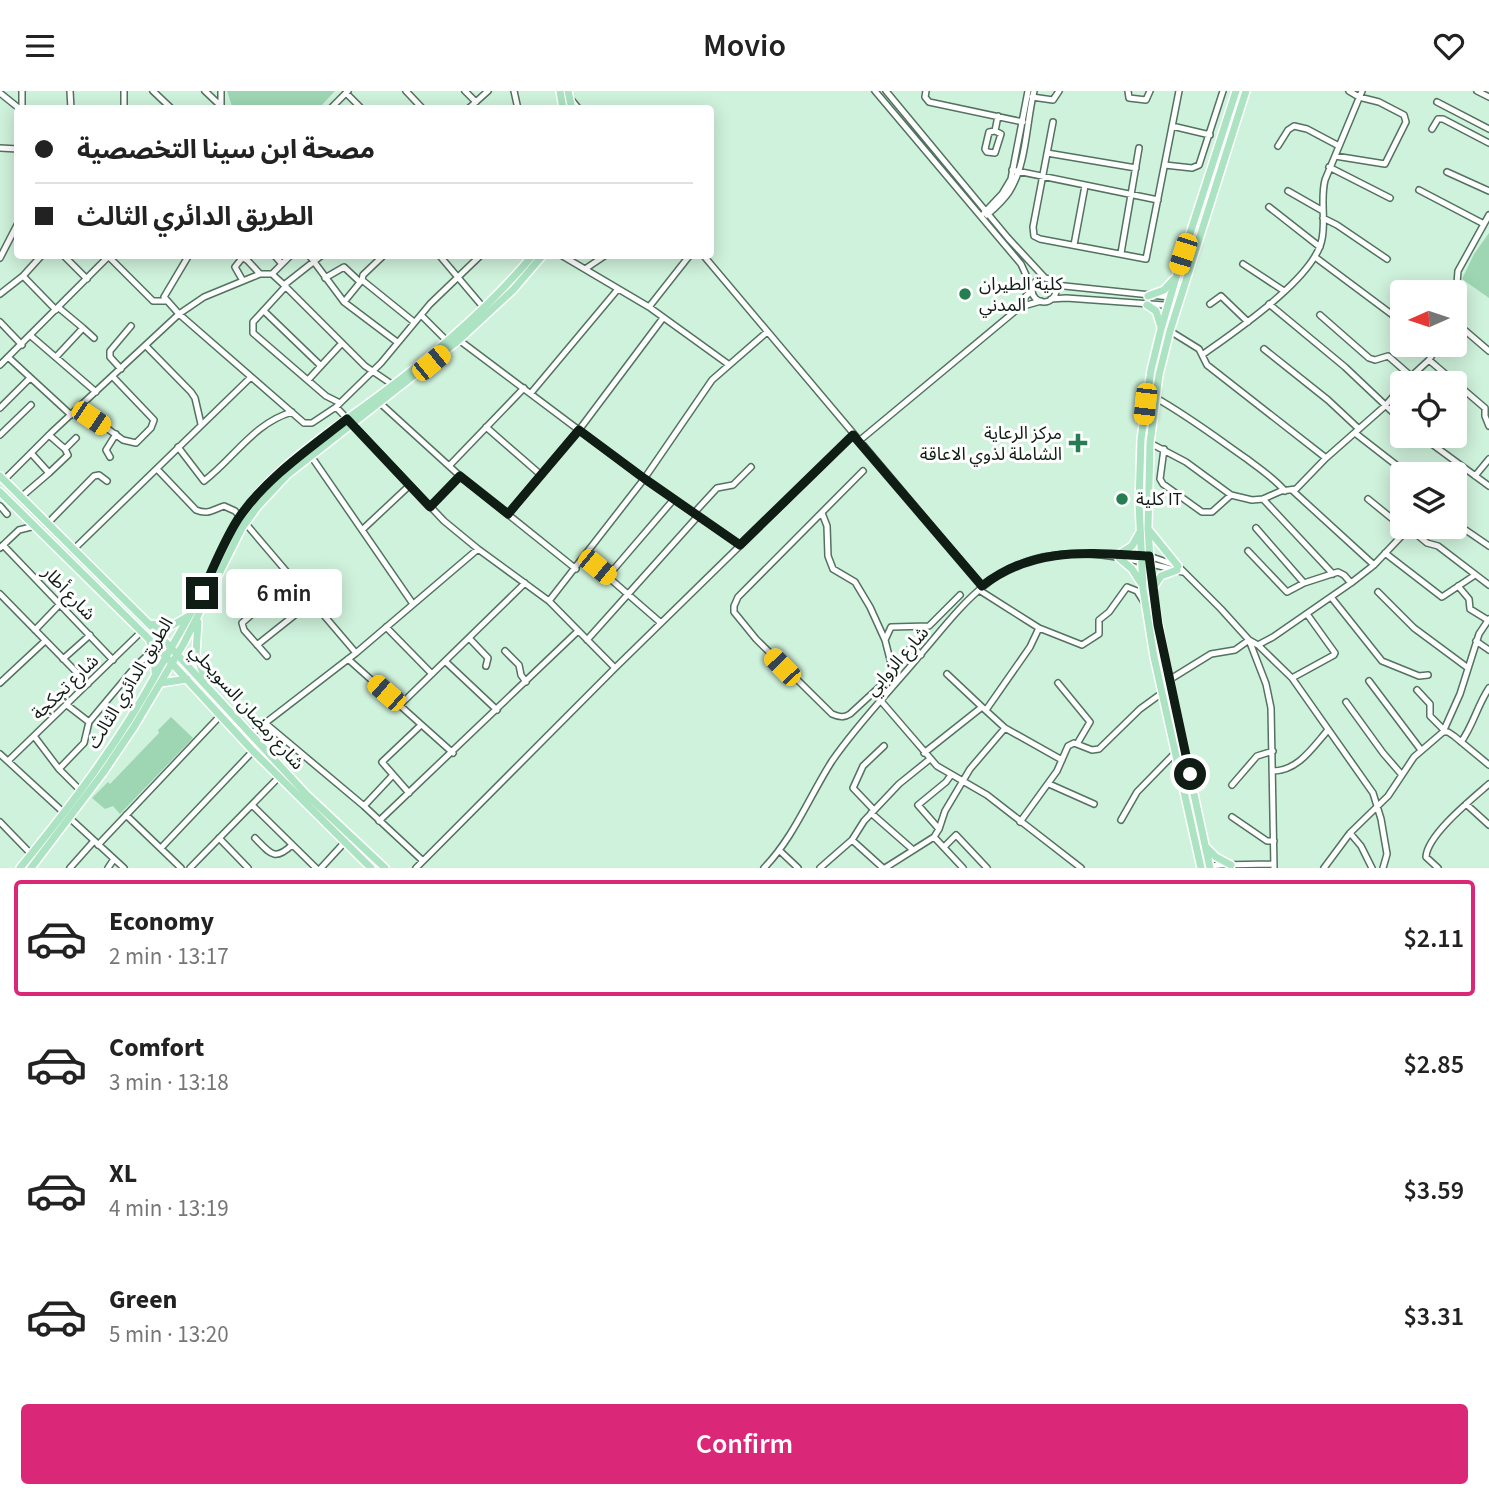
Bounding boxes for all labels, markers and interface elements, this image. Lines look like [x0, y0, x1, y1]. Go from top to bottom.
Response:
text: Movio [703, 23, 786, 69]
icon: menu [21, 27, 59, 65]
icon: heart [1430, 27, 1468, 65]
text: مصحة ابن سينا التخصصية [77, 131, 375, 168]
text: الطريق الدائري الثالث [77, 198, 314, 235]
car [1167, 231, 1200, 277]
place label: كلية الطيران المدني [979, 272, 1063, 318]
north arrow [1390, 280, 1466, 357]
map controls [1390, 280, 1467, 539]
marker: كلية الطيران المدني [957, 286, 973, 302]
car [409, 342, 454, 384]
button: locate [1390, 371, 1467, 448]
car [1133, 382, 1158, 426]
car [68, 398, 115, 438]
place label: مركز الرعاية الشاملة لذوي الاعاقة [920, 421, 1062, 467]
marker: مركز الرعاية الشاملة لذوي الاعاقة [1068, 433, 1088, 453]
button: layers [1390, 462, 1467, 539]
place label: كلية IT [1136, 487, 1183, 512]
marker: كلية IT [1114, 491, 1130, 507]
car [575, 546, 620, 588]
street label: شارع أطار [35, 560, 101, 627]
callout: 6 min [227, 568, 342, 617]
route end [186, 577, 218, 609]
text: 6 min [257, 577, 311, 610]
street label: الطريق الدائري الثالث [81, 613, 180, 754]
street label: شارع الزوابي [860, 621, 936, 702]
street label: شارع رمضان السويحلي [183, 639, 310, 776]
car [760, 645, 805, 689]
street label: شارع تجكجة [26, 649, 105, 727]
car [364, 671, 409, 715]
route start [1174, 758, 1206, 790]
text: Economy [109, 903, 214, 940]
icon: car [25, 907, 88, 970]
text: $2.11 [1403, 920, 1464, 957]
text: 2 min · 13:17 [109, 940, 229, 973]
text: Comfort [109, 1029, 204, 1066]
icon: car [25, 1033, 88, 1096]
text: $2.85 [1403, 1046, 1464, 1083]
text: 3 min · 13:18 [109, 1066, 229, 1099]
text: XL [109, 1155, 137, 1192]
icon: car [25, 1159, 88, 1222]
text: $3.59 [1403, 1172, 1464, 1209]
text: 4 min · 13:19 [109, 1192, 229, 1225]
text: Green [109, 1281, 177, 1318]
icon: car [25, 1285, 88, 1348]
text: $3.31 [1403, 1298, 1464, 1335]
text: 5 min · 13:20 [109, 1318, 229, 1351]
button: Confirm [21, 1404, 1468, 1484]

